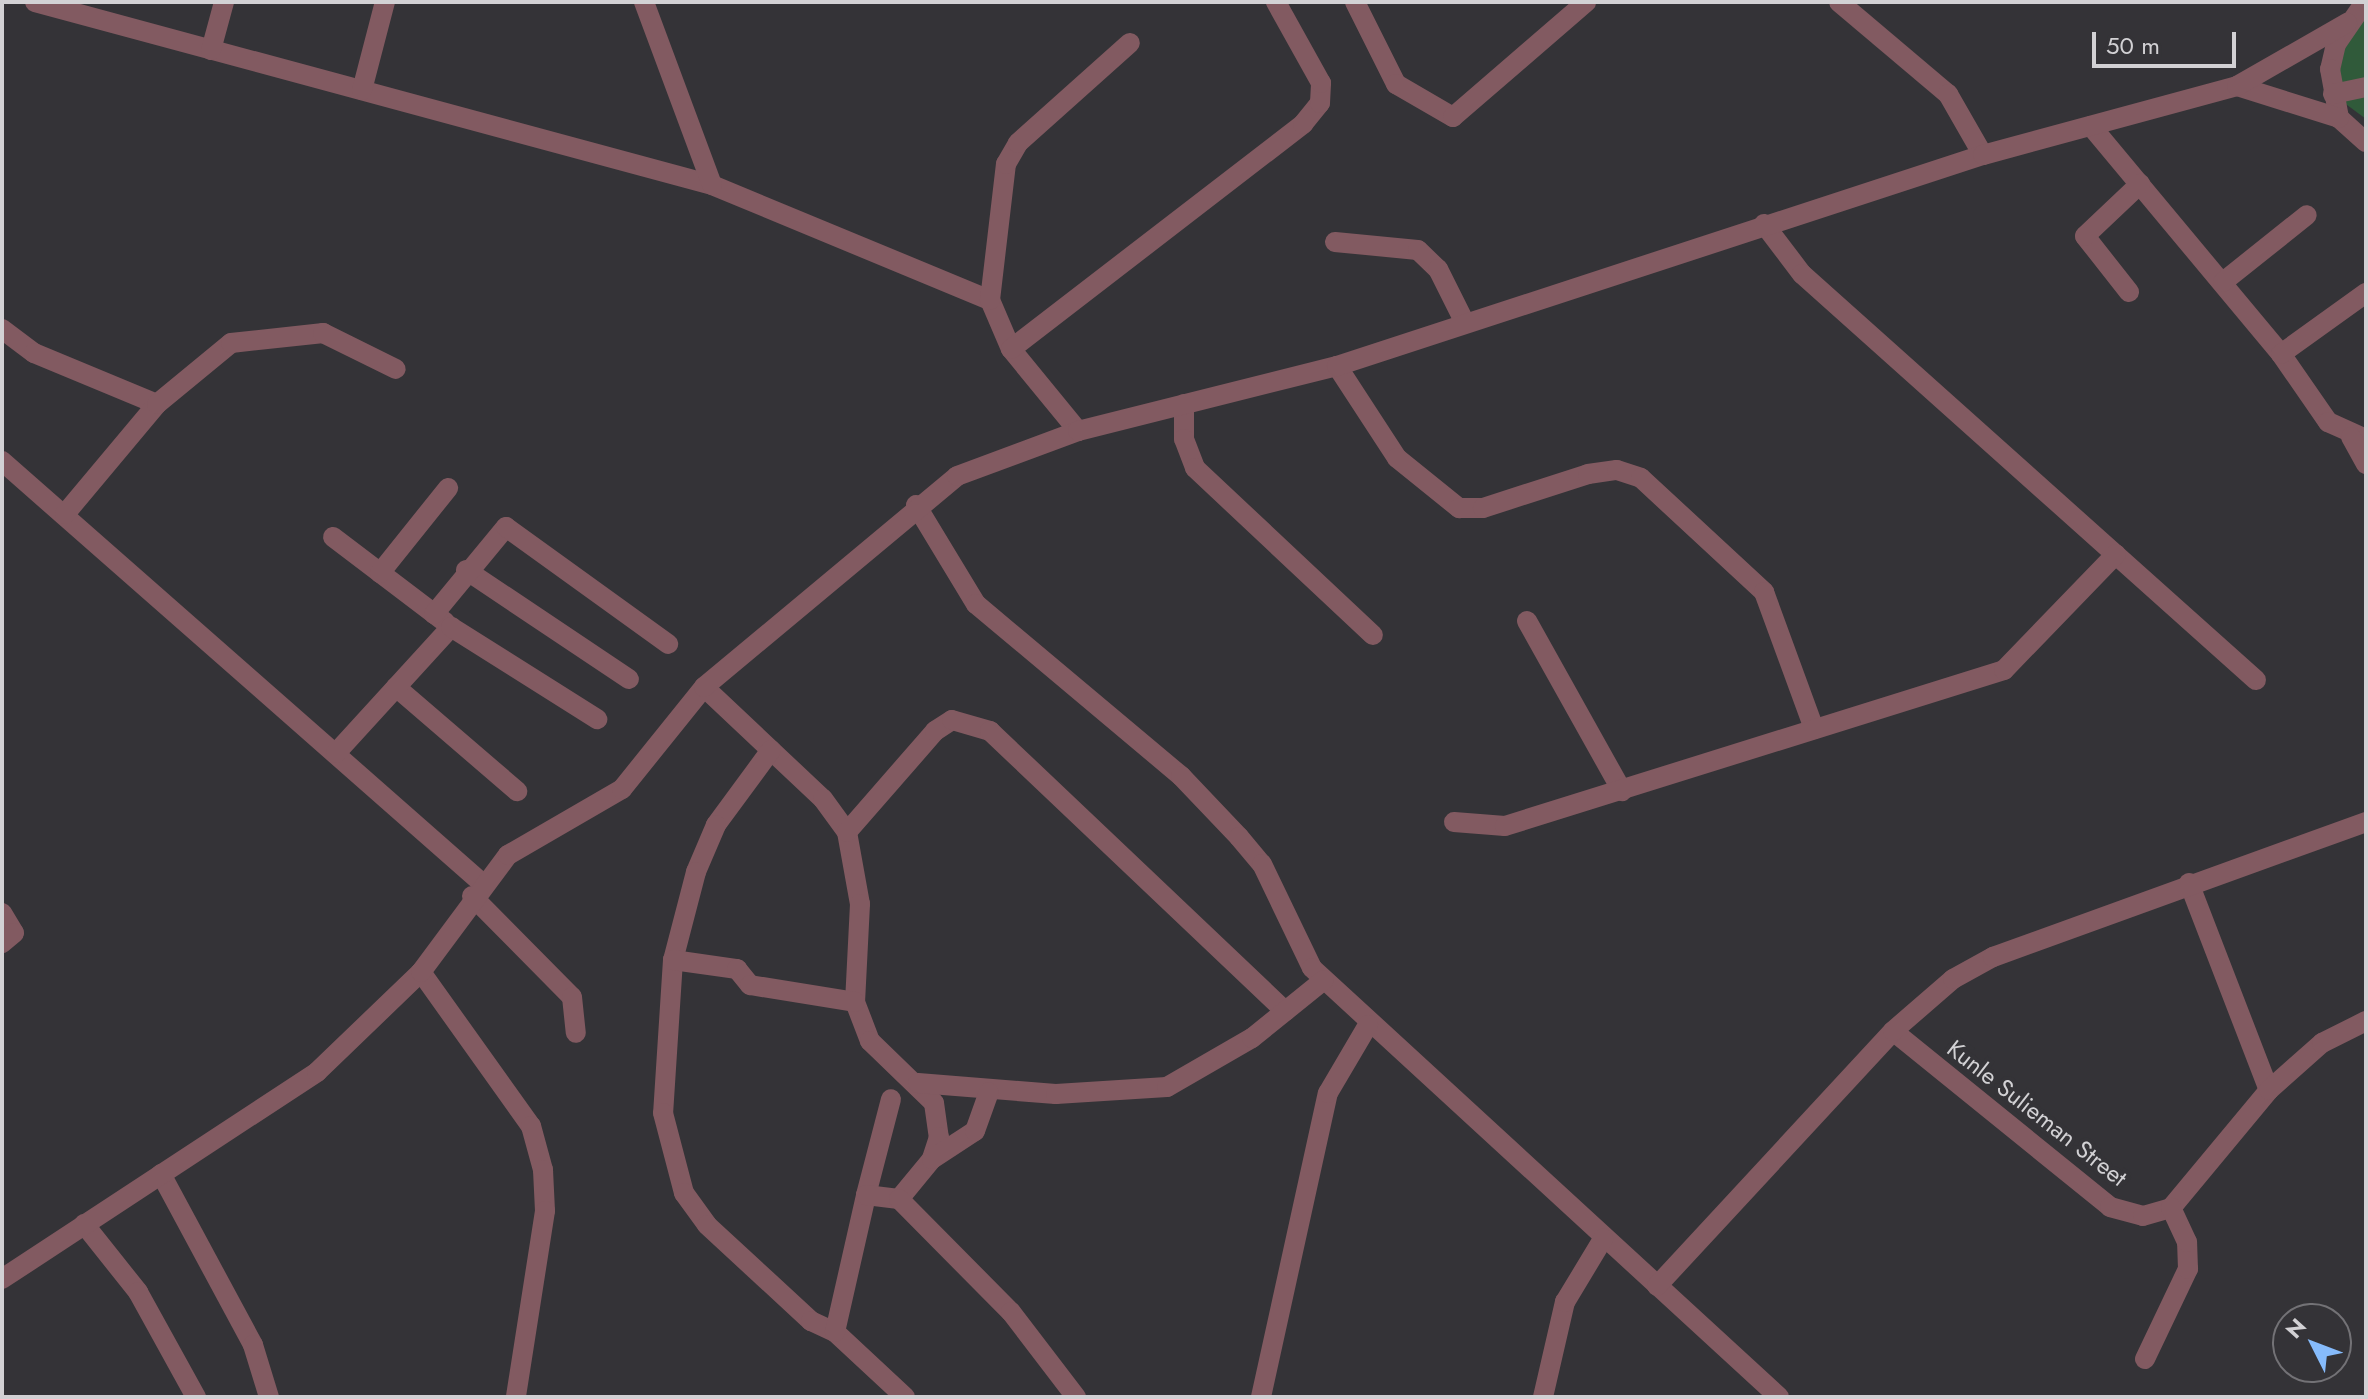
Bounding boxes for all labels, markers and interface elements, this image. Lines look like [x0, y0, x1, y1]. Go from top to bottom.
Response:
scale bar [2096, 16, 2240, 66]
text: 50 m [2106, 28, 2160, 63]
street label: Kunle Sulieman Street [1941, 1034, 2133, 1192]
north arrow [2272, 1303, 2352, 1383]
text: N [2278, 1311, 2313, 1345]

